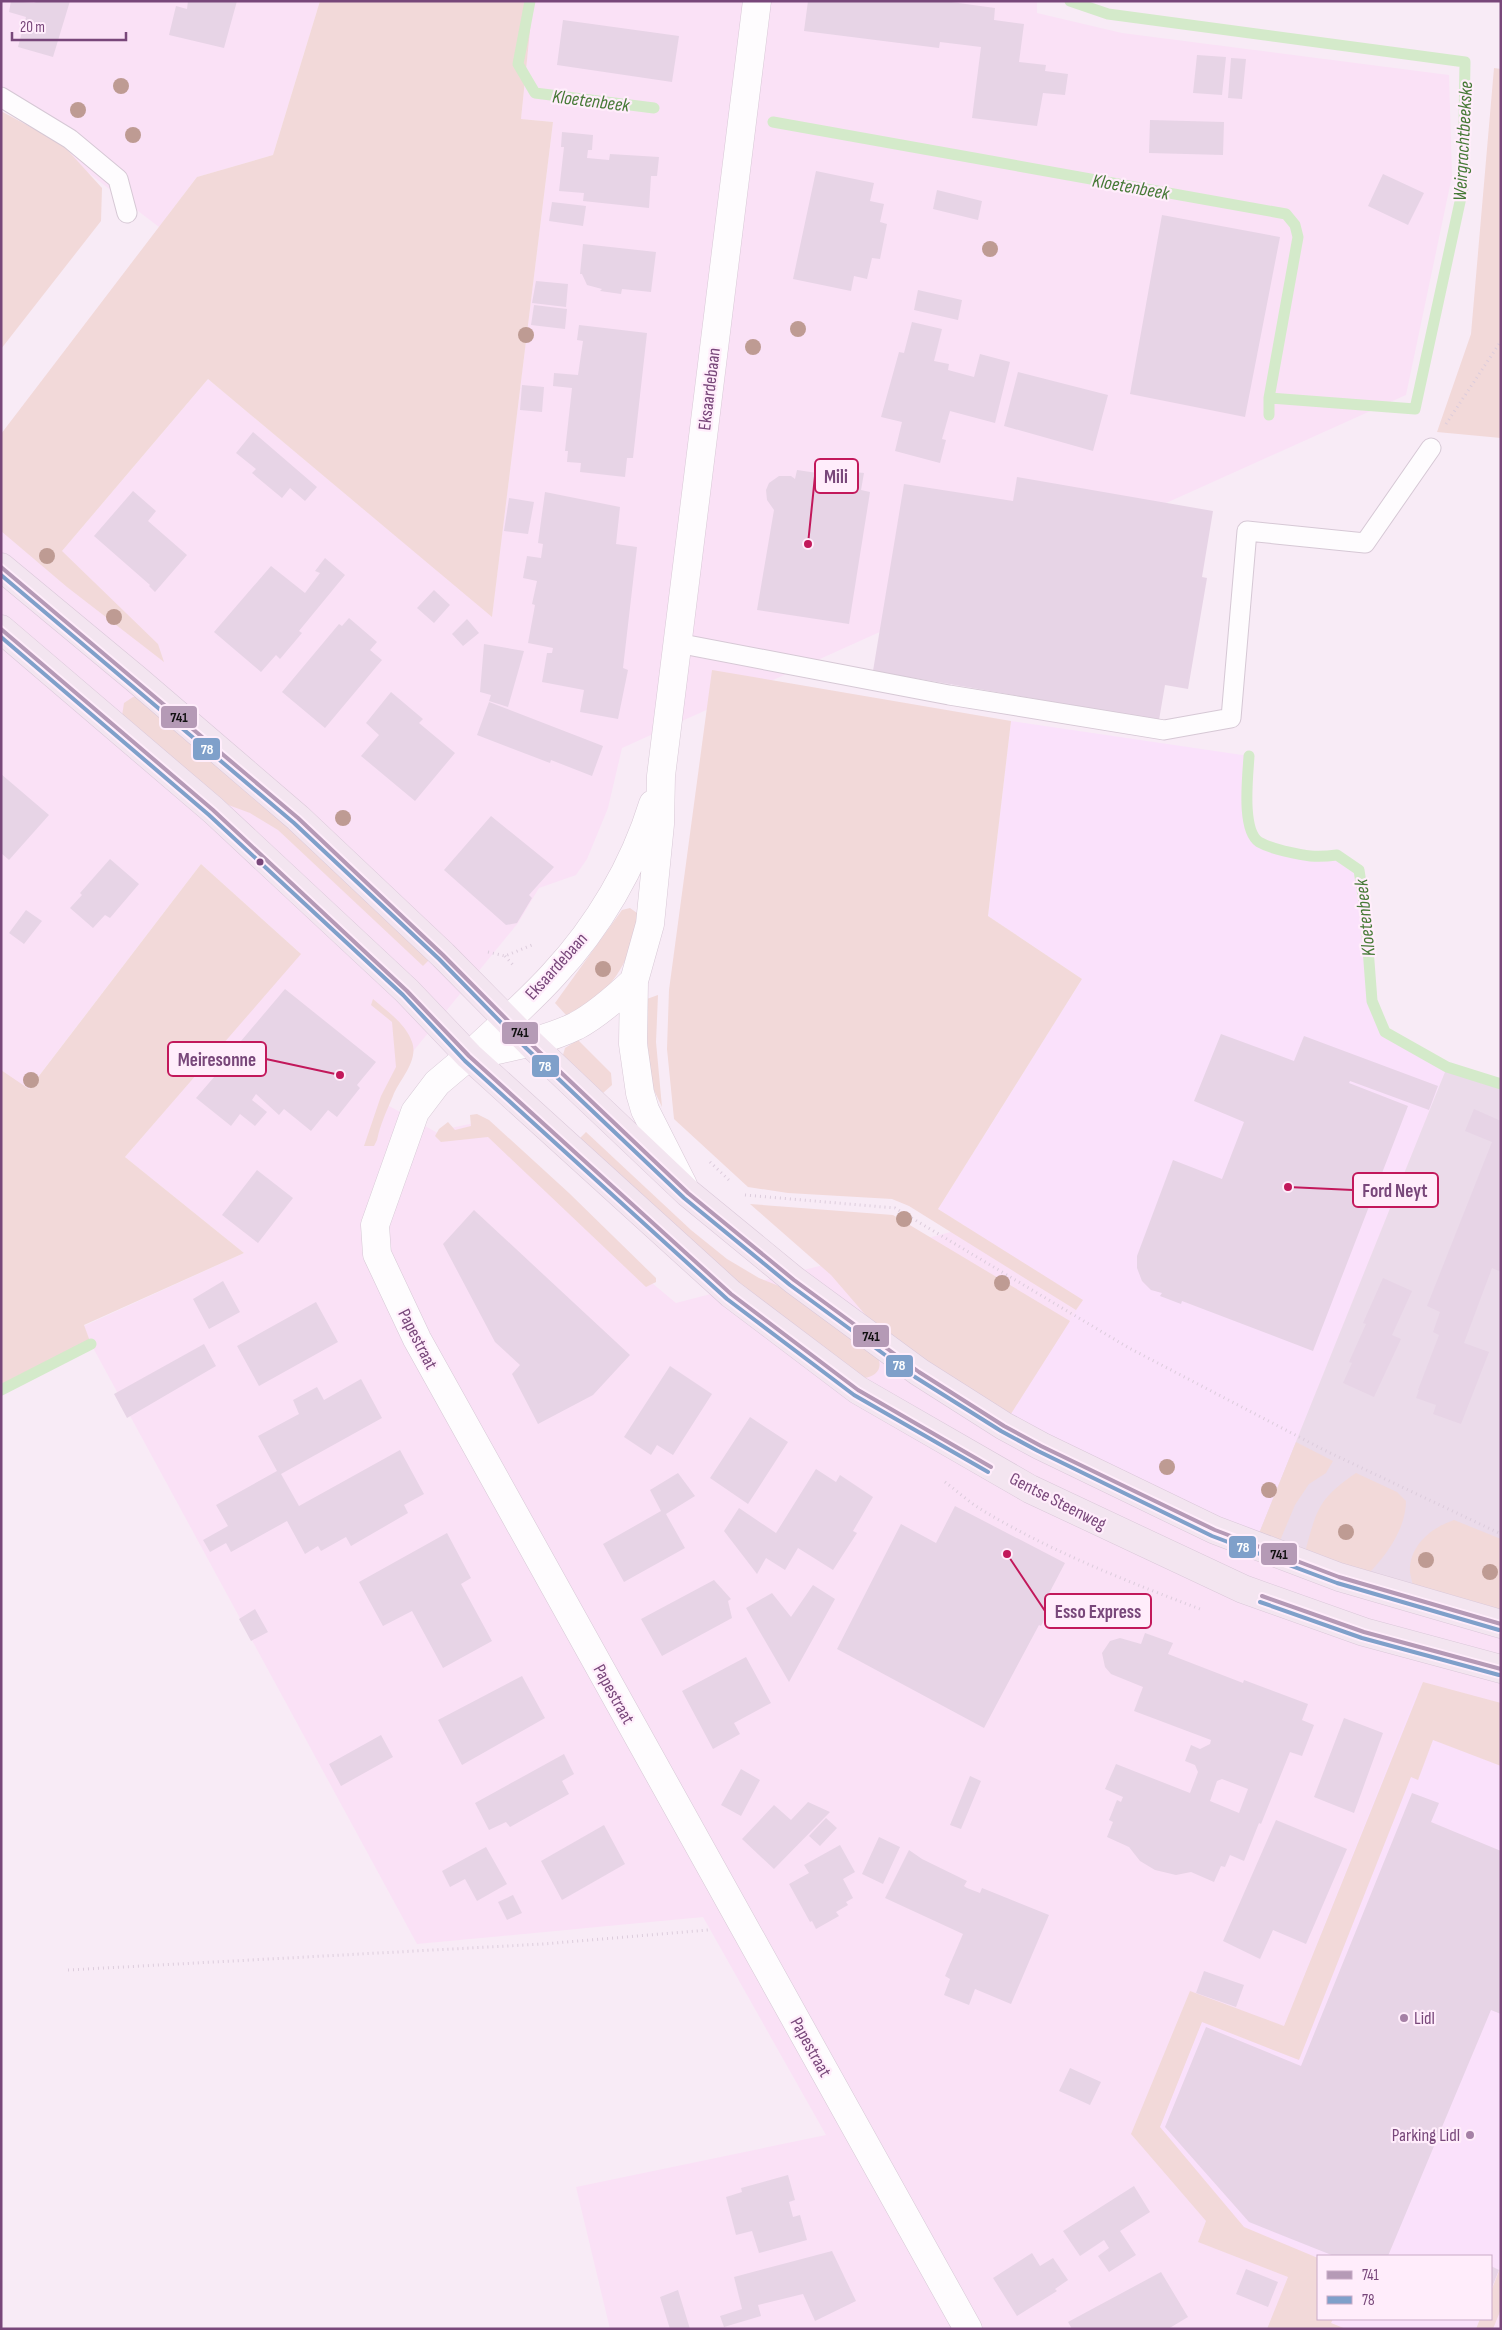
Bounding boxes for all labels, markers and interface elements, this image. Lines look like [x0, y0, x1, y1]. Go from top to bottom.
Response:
scale bar [12, 10, 126, 42]
text: 20 m [20, 18, 45, 37]
water label: Weirgrachtbeekske [1449, 80, 1478, 201]
water label: Kloetenbeek [551, 85, 632, 118]
water label: Kloetenbeek [1091, 169, 1172, 206]
street label: Eksaardebaan [694, 347, 725, 432]
callout: Mili [815, 459, 858, 493]
text: Mili [824, 466, 848, 489]
line badge: 741 [160, 705, 198, 729]
text: 741 [170, 709, 188, 726]
line badge: 78 [192, 737, 221, 761]
text: 78 [201, 741, 214, 758]
unlabelled marker [255, 857, 265, 867]
water label: Kloetenbeek [1350, 877, 1381, 958]
street label: Eksaardebaan [521, 928, 592, 1004]
line badge: 741 [501, 1021, 539, 1045]
text: 741 [511, 1024, 529, 1041]
callout: Meiresonne [168, 1042, 266, 1076]
text: Meiresonne [178, 1049, 256, 1072]
line badge: 78 [531, 1054, 560, 1078]
text: 78 [539, 1058, 552, 1075]
callout: Ford Neyt [1353, 1173, 1438, 1207]
text: Ford Neyt [1362, 1180, 1428, 1203]
street label: Papestraat [393, 1305, 442, 1373]
line badge: 741 [852, 1324, 890, 1348]
text: 741 [862, 1328, 880, 1345]
line badge: 78 [885, 1354, 914, 1378]
text: 78 [893, 1357, 906, 1374]
street label: Gentse Steenweg [1006, 1468, 1110, 1535]
line badge: 78 [1228, 1535, 1257, 1559]
text: 78 [1237, 1539, 1250, 1556]
line badge: 741 [1260, 1542, 1298, 1566]
text: 741 [1270, 1546, 1288, 1563]
callout: Esso Express [1045, 1594, 1151, 1628]
text: Esso Express [1055, 1601, 1141, 1624]
street label: Papestraat [589, 1661, 639, 1728]
place label: Lidl [1414, 2008, 1435, 2029]
marker: Lidl [1398, 2012, 1410, 2024]
street label: Papestraat [786, 2014, 836, 2081]
place label: Parking Lidl [1392, 2125, 1460, 2146]
marker: Parking Lidl [1464, 2129, 1476, 2141]
legend [1317, 2255, 1492, 2320]
text: 741 [1362, 2266, 1380, 2285]
text: 78 [1362, 2291, 1375, 2310]

